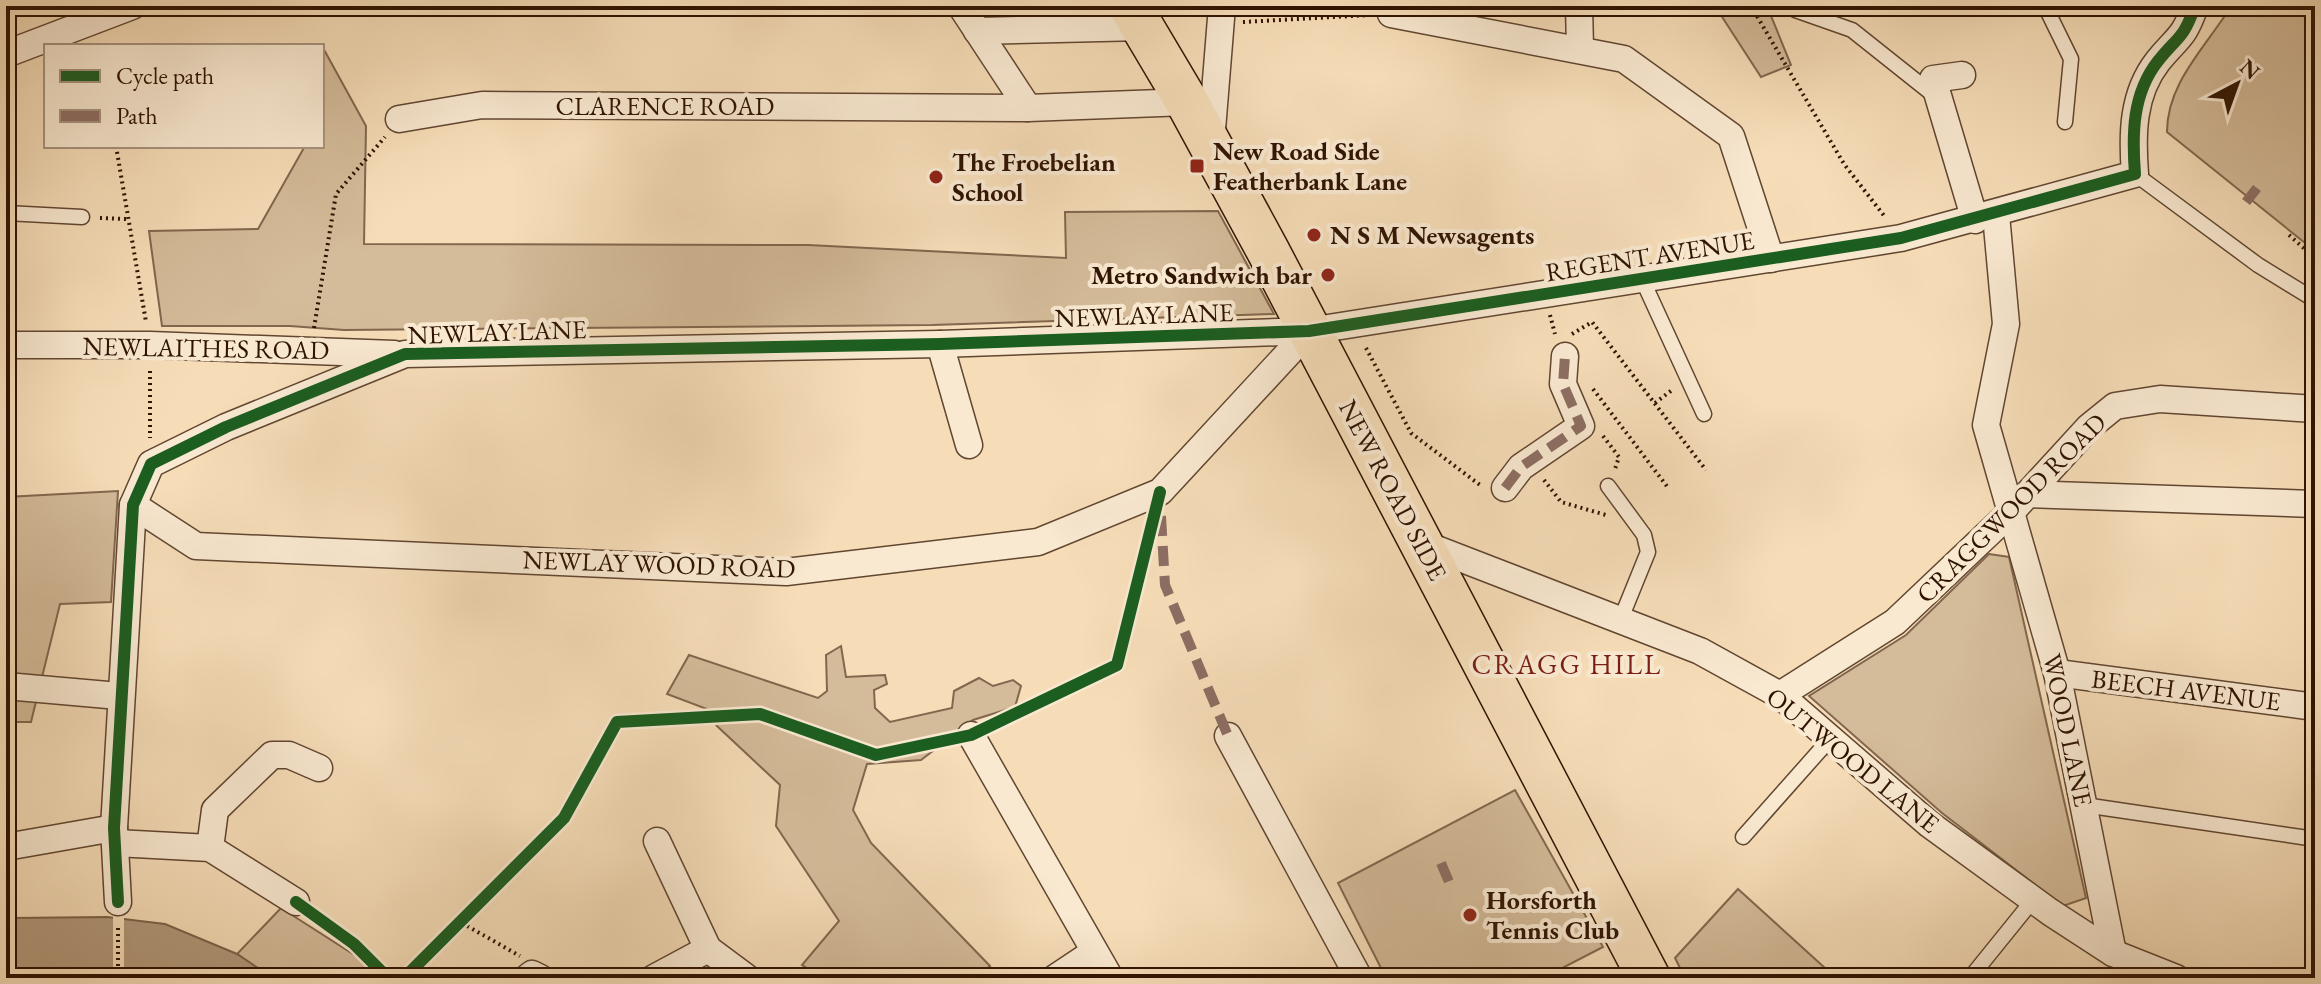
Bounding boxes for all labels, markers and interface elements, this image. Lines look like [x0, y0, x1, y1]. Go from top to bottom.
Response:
legend [44, 44, 324, 148]
north arrow [2197, 44, 2277, 124]
text: N [2234, 52, 2266, 86]
text: Cycle path [116, 60, 214, 91]
street label: CLARENCE ROAD [556, 89, 774, 123]
text: Path [116, 100, 158, 131]
place label: New Road Side Featherbank Lane [1213, 134, 1407, 198]
place label: The Froebelian School [952, 145, 1116, 209]
marker: New Road Side Featherbank Lane [1188, 157, 1206, 175]
marker: The Froebelian School [927, 168, 945, 186]
place label: N S M Newsagents [1330, 218, 1534, 252]
street label: REGENT AVENUE [1543, 223, 1757, 289]
marker: N S M Newsagents [1305, 226, 1323, 244]
place label: Metro Sandwich bar [1091, 258, 1312, 292]
marker: Metro Sandwich bar [1319, 266, 1337, 284]
street label: NEWLAY LANE [1054, 295, 1234, 335]
street label: NEWLAY LANE [407, 312, 587, 352]
street label: NEWLAITHES ROAD [82, 329, 330, 367]
street label: NEW ROAD SIDE [1331, 394, 1455, 587]
street label: CRAGGWOOD ROAD [1909, 406, 2113, 610]
street label: NEWLAY WOOD ROAD [522, 542, 796, 586]
district label: CRAGG HILL [1472, 646, 1662, 682]
street label: WOOD LANE [2035, 650, 2101, 810]
street label: BEECH AVENUE [2090, 662, 2283, 719]
street label: OUTWOOD LANE [1759, 680, 1947, 841]
place label: Horsforth Tennis Club [1486, 883, 1619, 947]
marker: Horsforth Tennis Club [1461, 906, 1479, 924]

